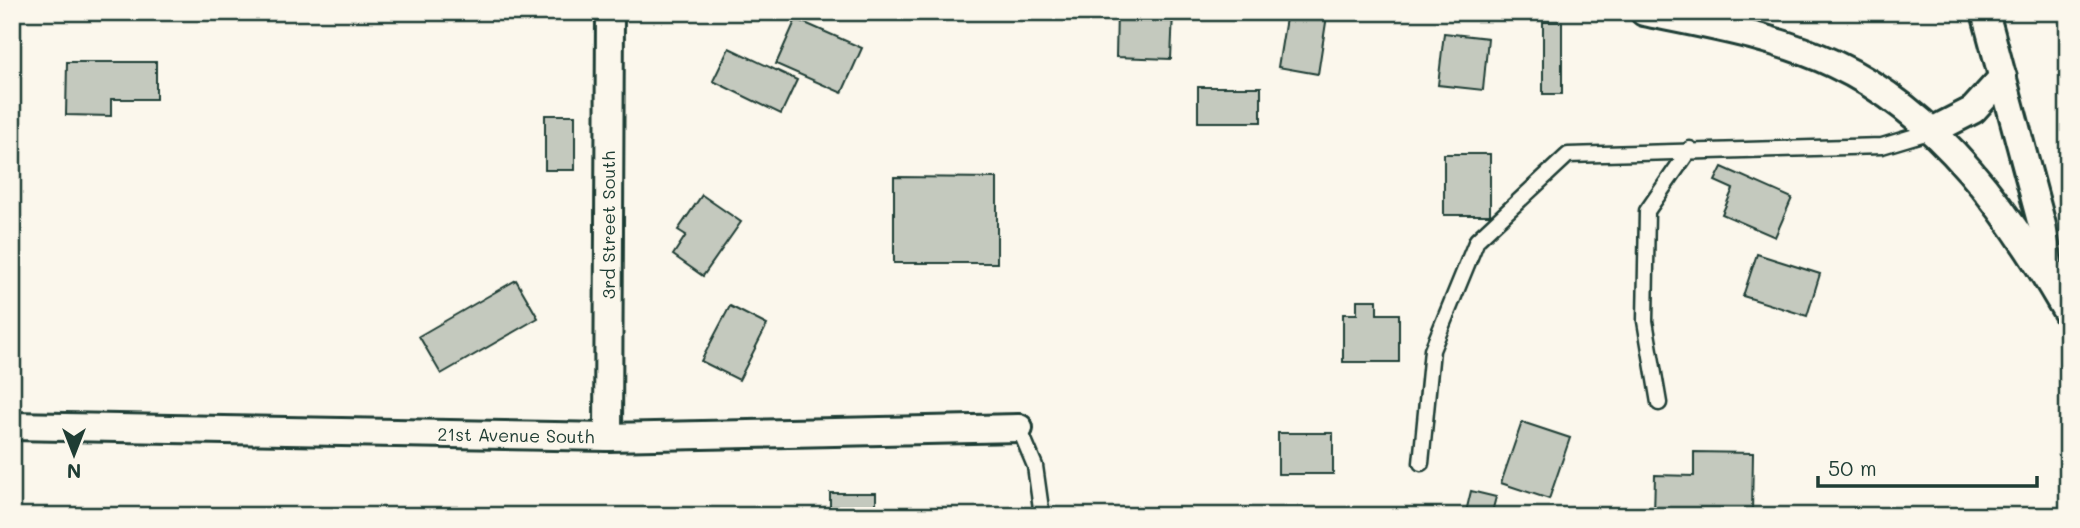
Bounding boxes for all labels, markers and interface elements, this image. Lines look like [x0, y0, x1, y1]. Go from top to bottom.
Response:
street label: 3rd Street South [596, 151, 620, 299]
north arrow [38, 420, 108, 490]
street label: 21st Avenue South [437, 422, 595, 448]
scale bar [1818, 444, 2036, 488]
text: 50 m [1828, 454, 1877, 481]
text: N [67, 459, 81, 484]

